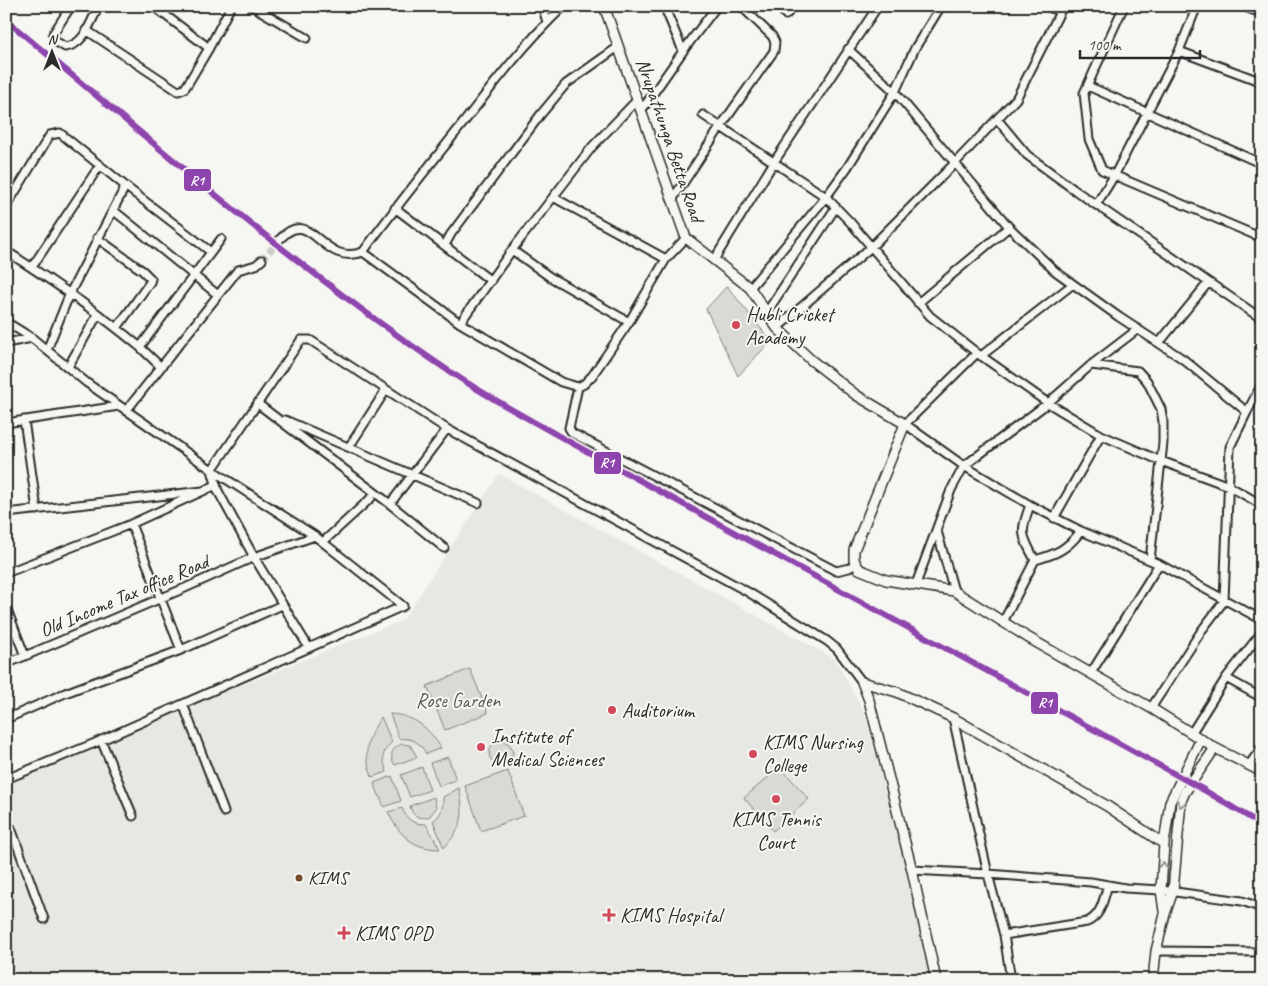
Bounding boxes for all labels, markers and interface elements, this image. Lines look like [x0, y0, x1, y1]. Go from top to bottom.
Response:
north arrow [28, 28, 78, 78]
scale bar [1080, 28, 1200, 60]
text: N [48, 31, 59, 48]
text: 100 m [1088, 36, 1122, 55]
street label: Nrupathunga Betta Road [630, 55, 711, 228]
line badge: R1 [183, 168, 212, 192]
text: R1 [190, 172, 206, 189]
place label: Hubli Cricket Academy [746, 302, 837, 350]
marker: Hubli Cricket Academy [730, 319, 742, 331]
line badge: R1 [593, 451, 622, 475]
text: R1 [600, 454, 616, 471]
street label: Old Income Tax office Road [36, 548, 215, 643]
park label: Rose Garden [416, 688, 501, 713]
line badge: R1 [1030, 691, 1059, 715]
text: R1 [1038, 694, 1054, 711]
place label: Auditorium [622, 698, 696, 723]
marker: Auditorium [606, 704, 618, 716]
place label: Institute of Medical Sciences [491, 724, 606, 772]
place label: KIMS Nursing College [763, 730, 864, 778]
marker: Institute of Medical Sciences [475, 741, 487, 753]
marker: KIMS Nursing College [747, 748, 759, 760]
marker: KIMS Tennis Court [770, 793, 782, 805]
one-way arrow [1176, 800, 1187, 808]
place label: KIMS Tennis Court [731, 807, 823, 855]
one-way arrow [1157, 861, 1168, 869]
place label: KIMS [308, 866, 351, 890]
marker: KIMS [294, 873, 304, 883]
place label: KIMS Hospital [620, 903, 725, 928]
marker: KIMS Hospital [602, 908, 616, 922]
place label: KIMS OPD [355, 921, 434, 946]
marker: KIMS OPD [337, 926, 351, 940]

